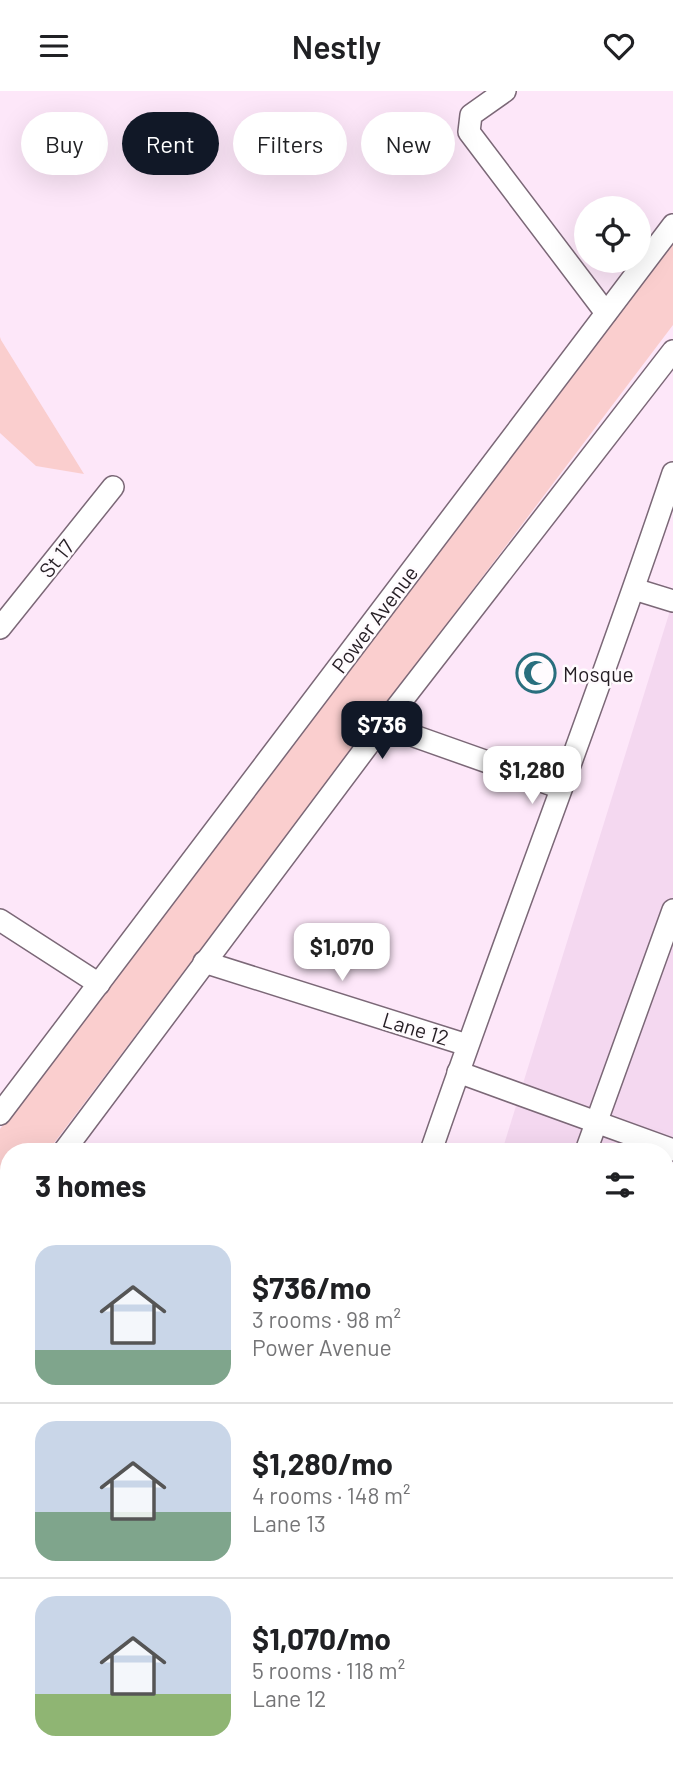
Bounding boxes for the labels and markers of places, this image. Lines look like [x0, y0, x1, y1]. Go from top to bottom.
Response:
mosque icon: Mosque [515, 652, 557, 694]
place label: Mosque [563, 661, 634, 686]
pin: $736 [341, 701, 423, 761]
pin: $1,280 [475, 747, 589, 806]
pin: $1,070 [285, 923, 399, 983]

